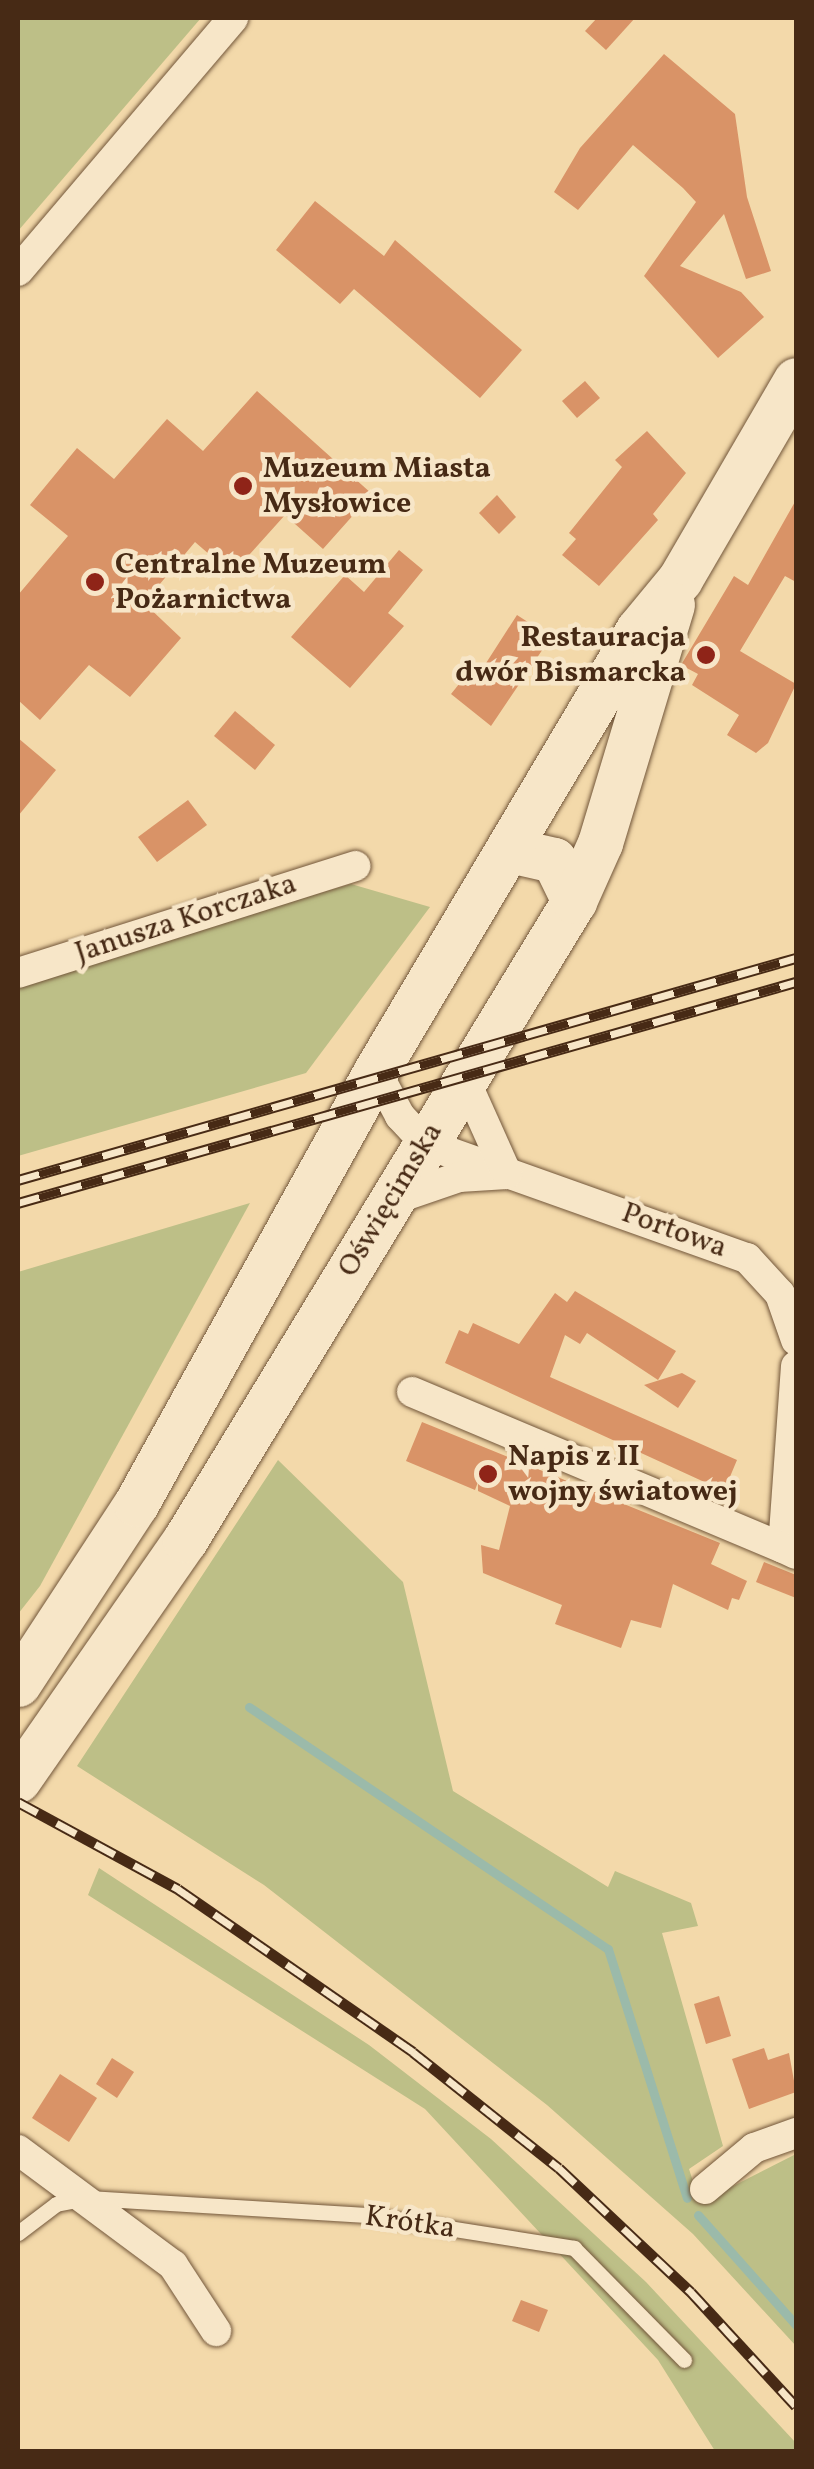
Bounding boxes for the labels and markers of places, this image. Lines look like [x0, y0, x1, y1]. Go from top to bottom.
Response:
place label: Muzeum Miasta Mysłowice [263, 451, 491, 522]
marker: Muzeum Miasta Mysłowice [232, 475, 254, 497]
place label: Centralne Muzeum Pożarnictwa [115, 547, 387, 618]
marker: Centralne Muzeum Pożarnictwa [84, 571, 106, 593]
place label: Restauracja dwór Bismarcka [455, 620, 686, 690]
marker: Restauracja dwór Bismarcka [695, 644, 717, 666]
place label: Napis z II wojny światowej [508, 1439, 738, 1510]
marker: Napis z II wojny światowej [477, 1463, 499, 1485]

